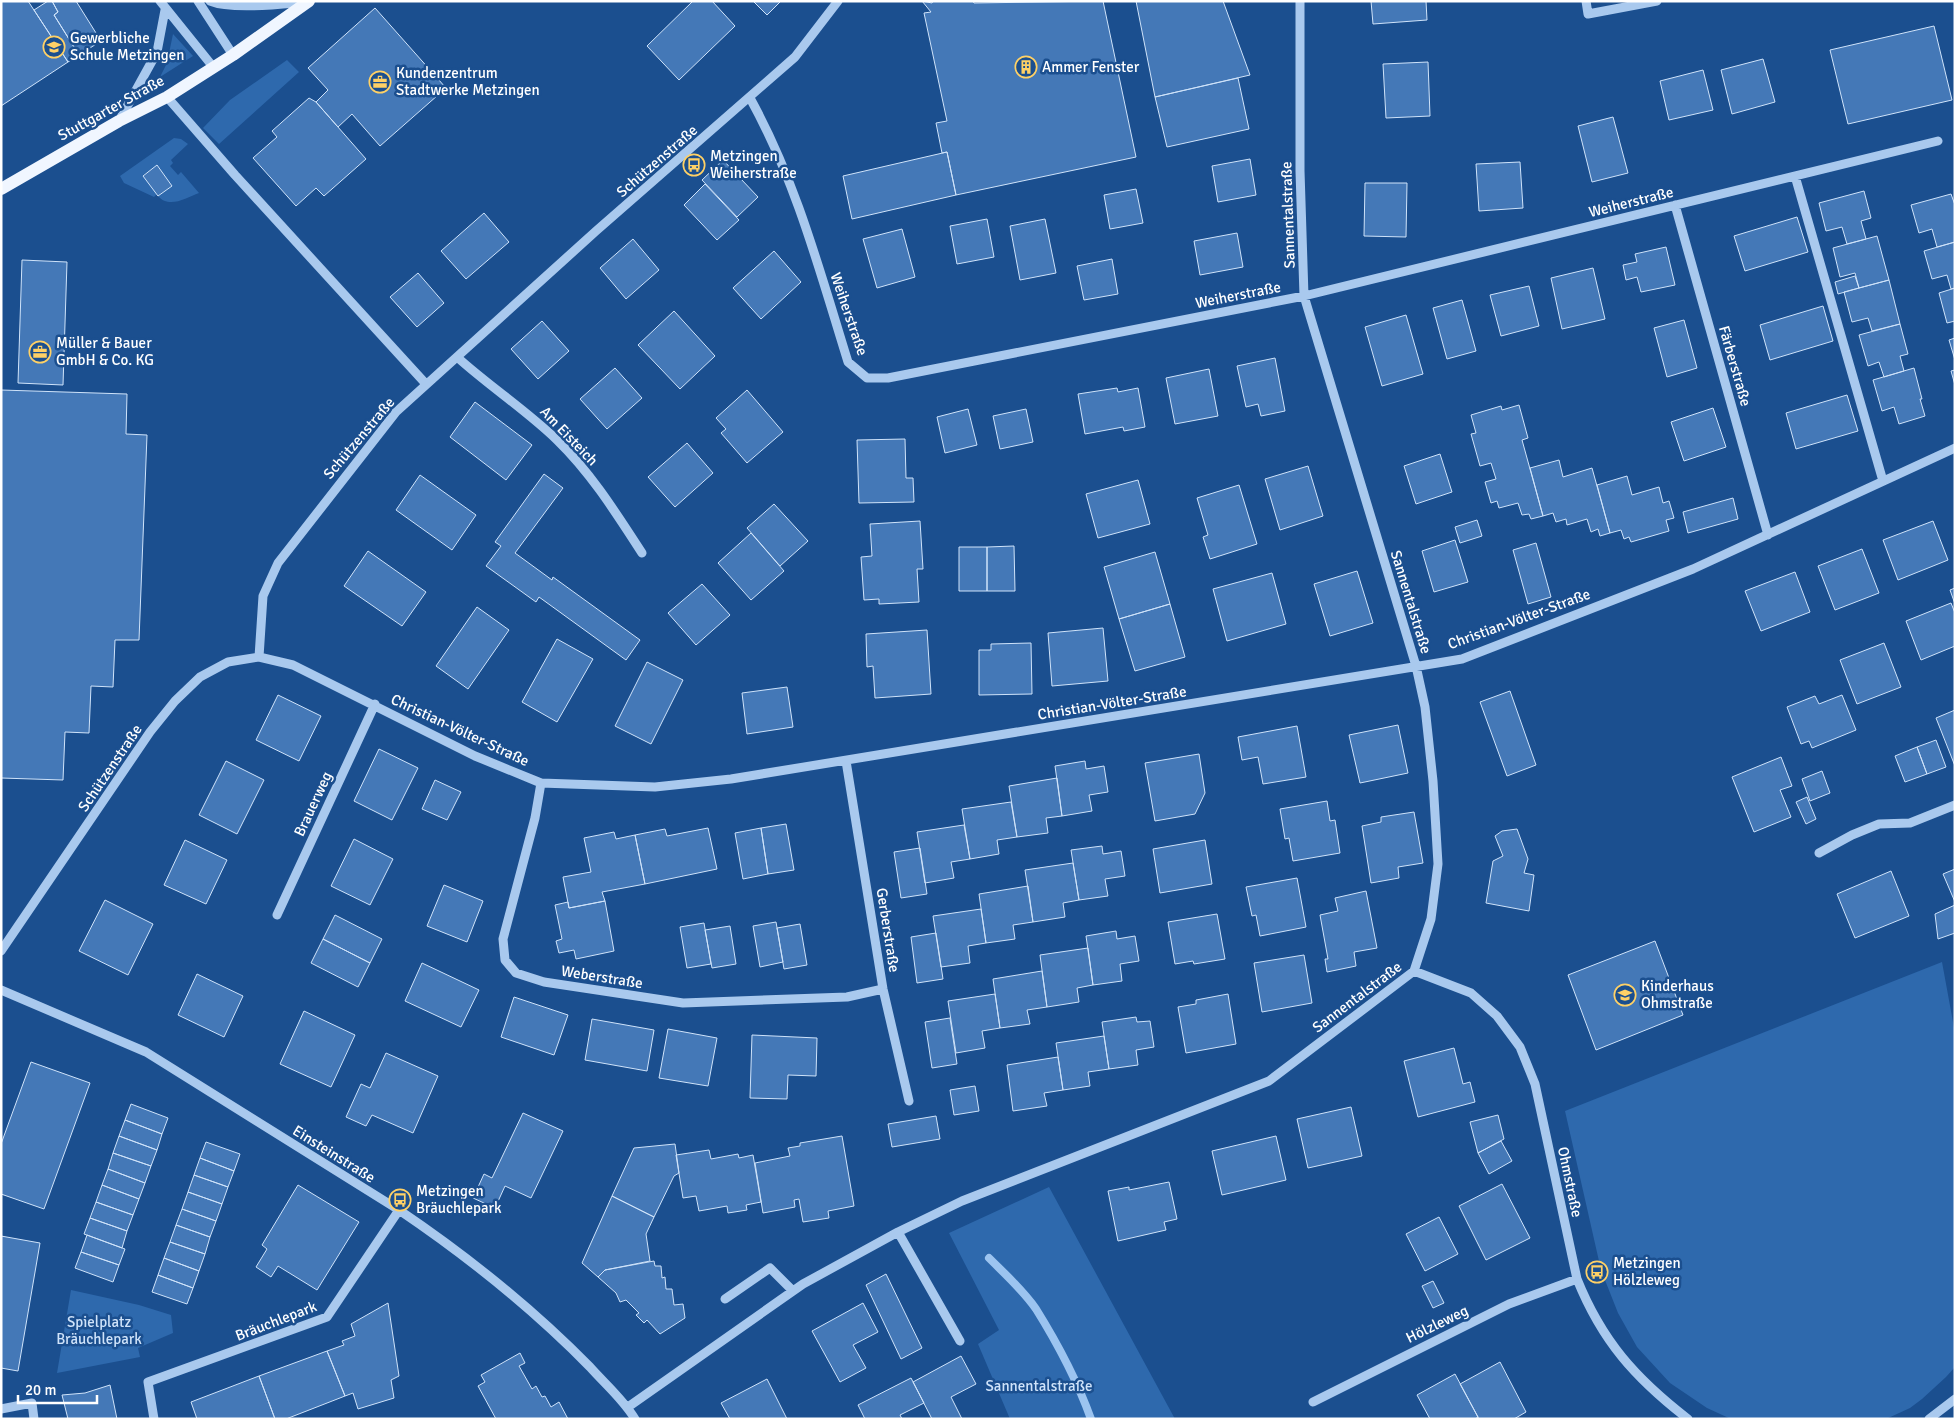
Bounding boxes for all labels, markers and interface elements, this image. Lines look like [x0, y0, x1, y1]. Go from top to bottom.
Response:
place label: Gewerbliche Schule Metzingen [70, 29, 184, 64]
school or university icon: Gewerbliche Schule Metzingen [42, 35, 66, 59]
building icon: Ammer Fenster [1014, 55, 1038, 79]
place label: Ammer Fenster [1042, 58, 1140, 76]
place label: Kundenzentrum Stadtwerke Metzingen [396, 64, 540, 99]
office icon: Kundenzentrum Stadtwerke Metzingen [368, 70, 392, 94]
street label: Stuttgarter Straße [55, 71, 167, 145]
street label: Schützenstraße [613, 121, 701, 201]
place label: Metzingen Weiherstraße [710, 147, 797, 182]
bus stop icon: Metzingen Weiherstraße [682, 153, 706, 177]
street label: Sannentalstraße [1277, 161, 1299, 269]
street label: Weiherstraße [1587, 183, 1675, 221]
street label: Weiherstraße [826, 270, 872, 358]
street label: Weiherstraße [1194, 278, 1282, 312]
street label: Färberstraße [1715, 324, 1755, 408]
place label: Müller & Bauer GmbH & Co. KG [56, 334, 154, 369]
office icon: Müller & Bauer GmbH & Co. KG [28, 340, 52, 364]
street label: Schützenstraße [320, 393, 398, 483]
street label: Am Eisteich [536, 403, 602, 469]
street label: Sannentalstraße [1387, 548, 1435, 656]
street label: Christian-Völter-Straße [1445, 585, 1593, 653]
street label: Christian-Völter-Straße [1036, 682, 1188, 724]
street label: Christian-Völter-Straße [388, 690, 532, 770]
street label: Schützenstraße [74, 721, 146, 815]
street label: Brauerweg [290, 769, 336, 839]
street label: Gerberstraße [872, 886, 904, 974]
street label: Sannentalstraße [1309, 958, 1405, 1036]
street label: Weberstraße [560, 962, 644, 992]
place label: Kinderhaus Ohmstraße [1641, 977, 1714, 1012]
school or university icon: Kinderhaus Ohmstraße [1613, 983, 1637, 1007]
street label: Einsteinstraße [289, 1121, 379, 1187]
street label: Ohmstraße [1554, 1145, 1586, 1219]
place label: Metzingen Bräuchlepark [416, 1182, 502, 1217]
bus stop icon: Metzingen Bräuchlepark [388, 1188, 412, 1212]
place label: Metzingen Hölzleweg [1613, 1254, 1681, 1289]
bus stop icon: Metzingen Hölzleweg [1585, 1260, 1609, 1284]
street label: Bräuchlepark [233, 1297, 320, 1345]
street label: Hölzleweg [1403, 1301, 1471, 1347]
park label: Spielplatz Bräuchlepark [56, 1313, 142, 1348]
scale bar [18, 1372, 96, 1404]
park label: Sannentalstraße [986, 1377, 1093, 1395]
text: 20 m [25, 1381, 56, 1399]

